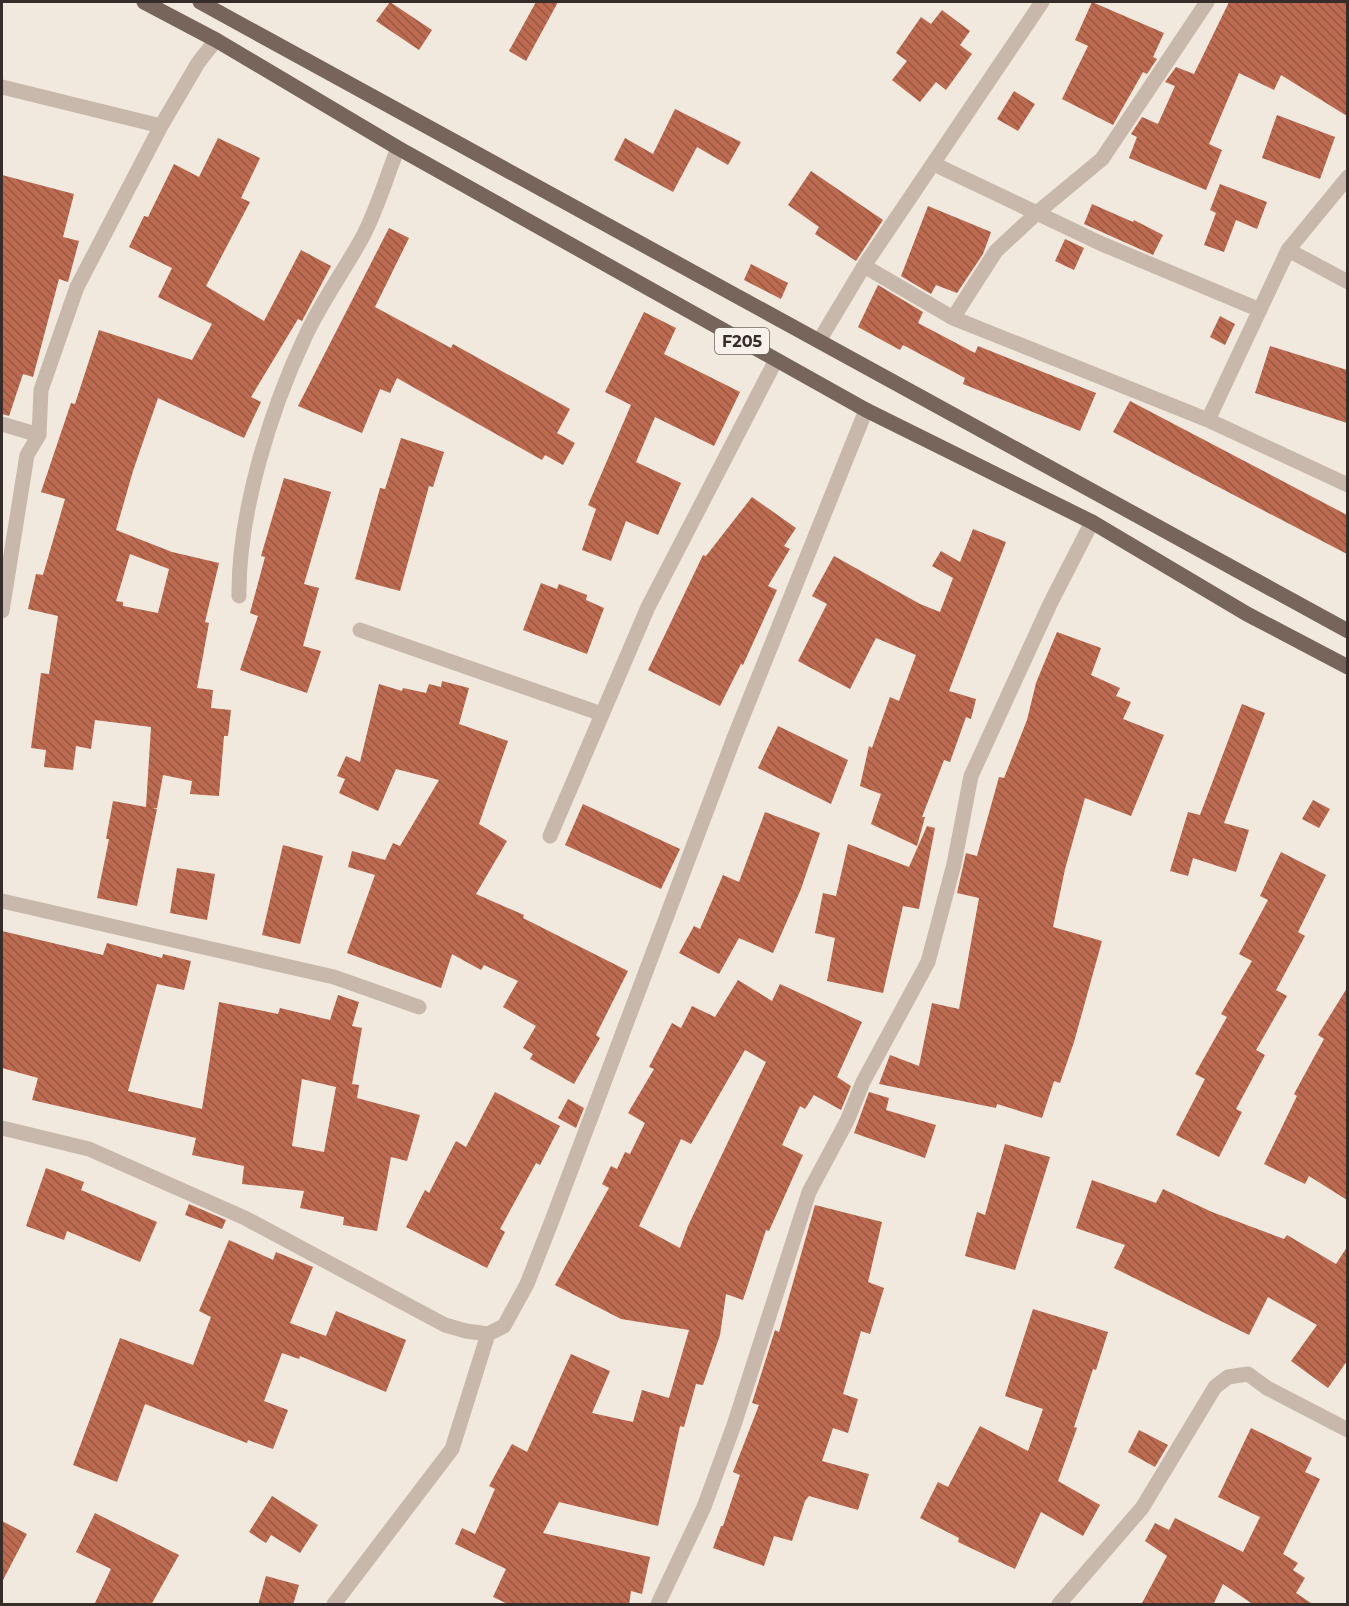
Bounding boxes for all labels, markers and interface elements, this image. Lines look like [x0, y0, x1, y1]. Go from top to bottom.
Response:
road number: F205 [715, 328, 769, 354]

